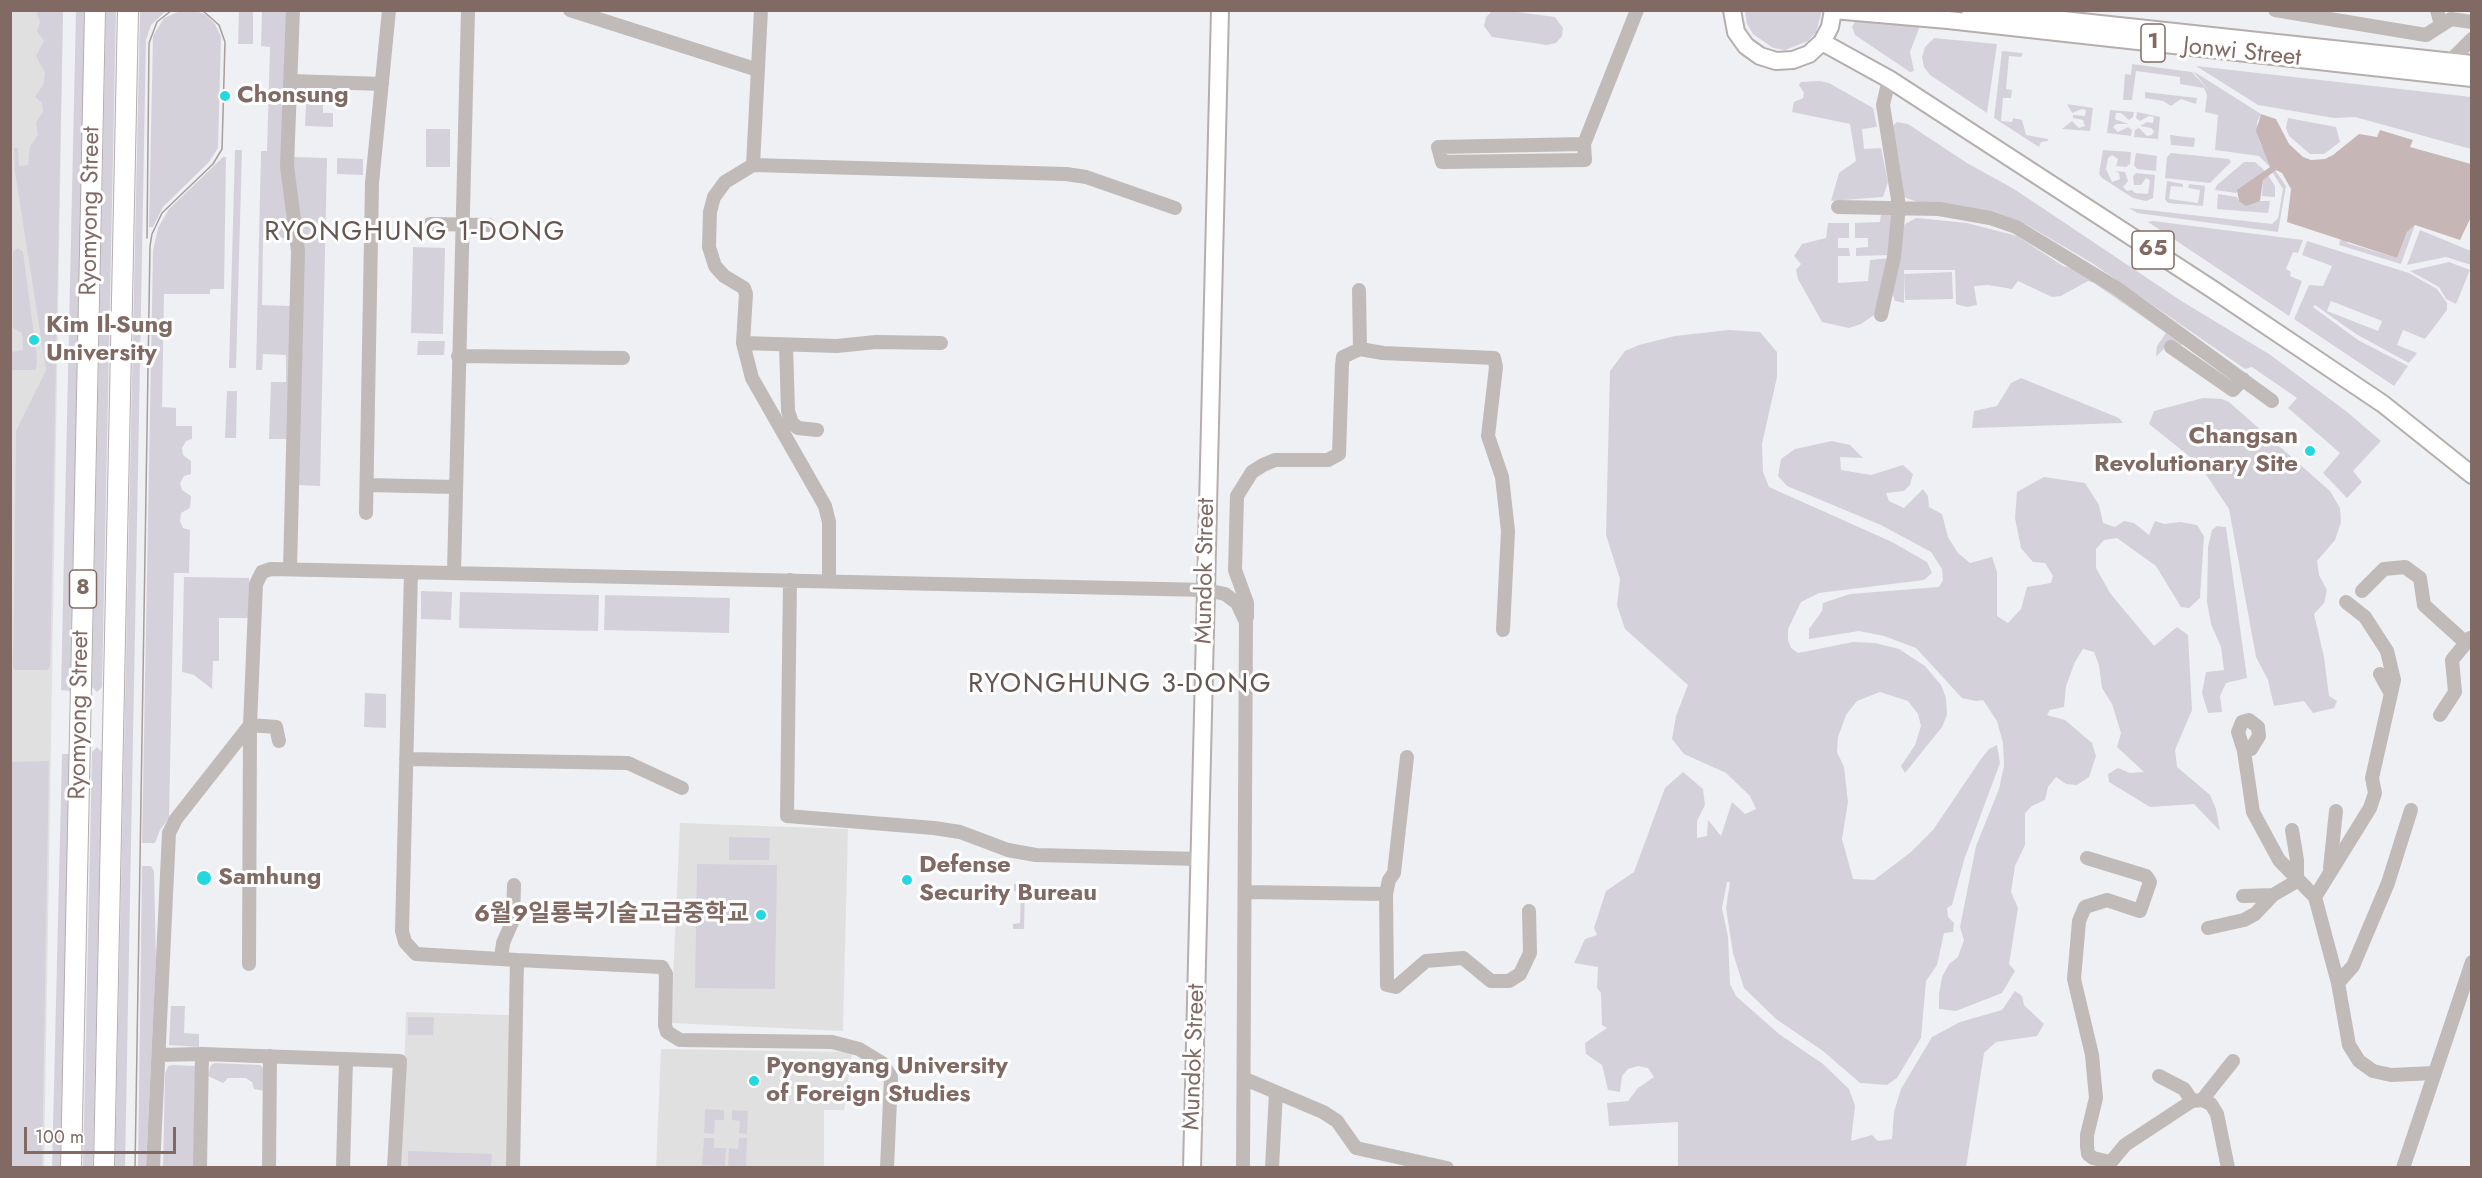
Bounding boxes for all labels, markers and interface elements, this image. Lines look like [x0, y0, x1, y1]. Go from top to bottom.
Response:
road number: 1 [2141, 24, 2165, 62]
street label: Jonwi Street [2182, 32, 2302, 74]
place label: Chonsung [237, 82, 349, 110]
marker: Chonsung [218, 89, 232, 103]
street label: Ryomyong Street [75, 126, 107, 296]
district label: RYONGHUNG 1-DONG [264, 217, 566, 249]
road number: 65 [2132, 231, 2174, 269]
place label: Kim Il-Sung University [46, 312, 173, 368]
marker: Kim Il-Sung University [27, 333, 41, 347]
place label: Changsan Revolutionary Site [2094, 423, 2298, 479]
marker: Changsan Revolutionary Site [2303, 444, 2317, 458]
street label: Mundok Street [1190, 498, 1222, 644]
road number: 8 [70, 570, 97, 608]
street label: Ryomyong Street [64, 630, 96, 800]
district label: RYONGHUNG 3-DONG [968, 669, 1272, 701]
place label: Defense Security Bureau [919, 852, 1097, 908]
place label: Samhung [218, 864, 322, 892]
marker: Samhung [195, 869, 213, 887]
marker: Defense Security Bureau [900, 873, 914, 887]
place label: 6월9일룡북기술고급중학교 [474, 901, 749, 929]
marker: 6월9일룡북기술고급중학교 [754, 908, 768, 922]
street label: Mundok Street [1178, 983, 1212, 1131]
place label: Pyongyang University of Foreign Studies [766, 1053, 1008, 1109]
marker: Pyongyang University of Foreign Studies [747, 1074, 761, 1088]
scale bar [27, 1115, 178, 1153]
text: 100 m [35, 1124, 84, 1150]

